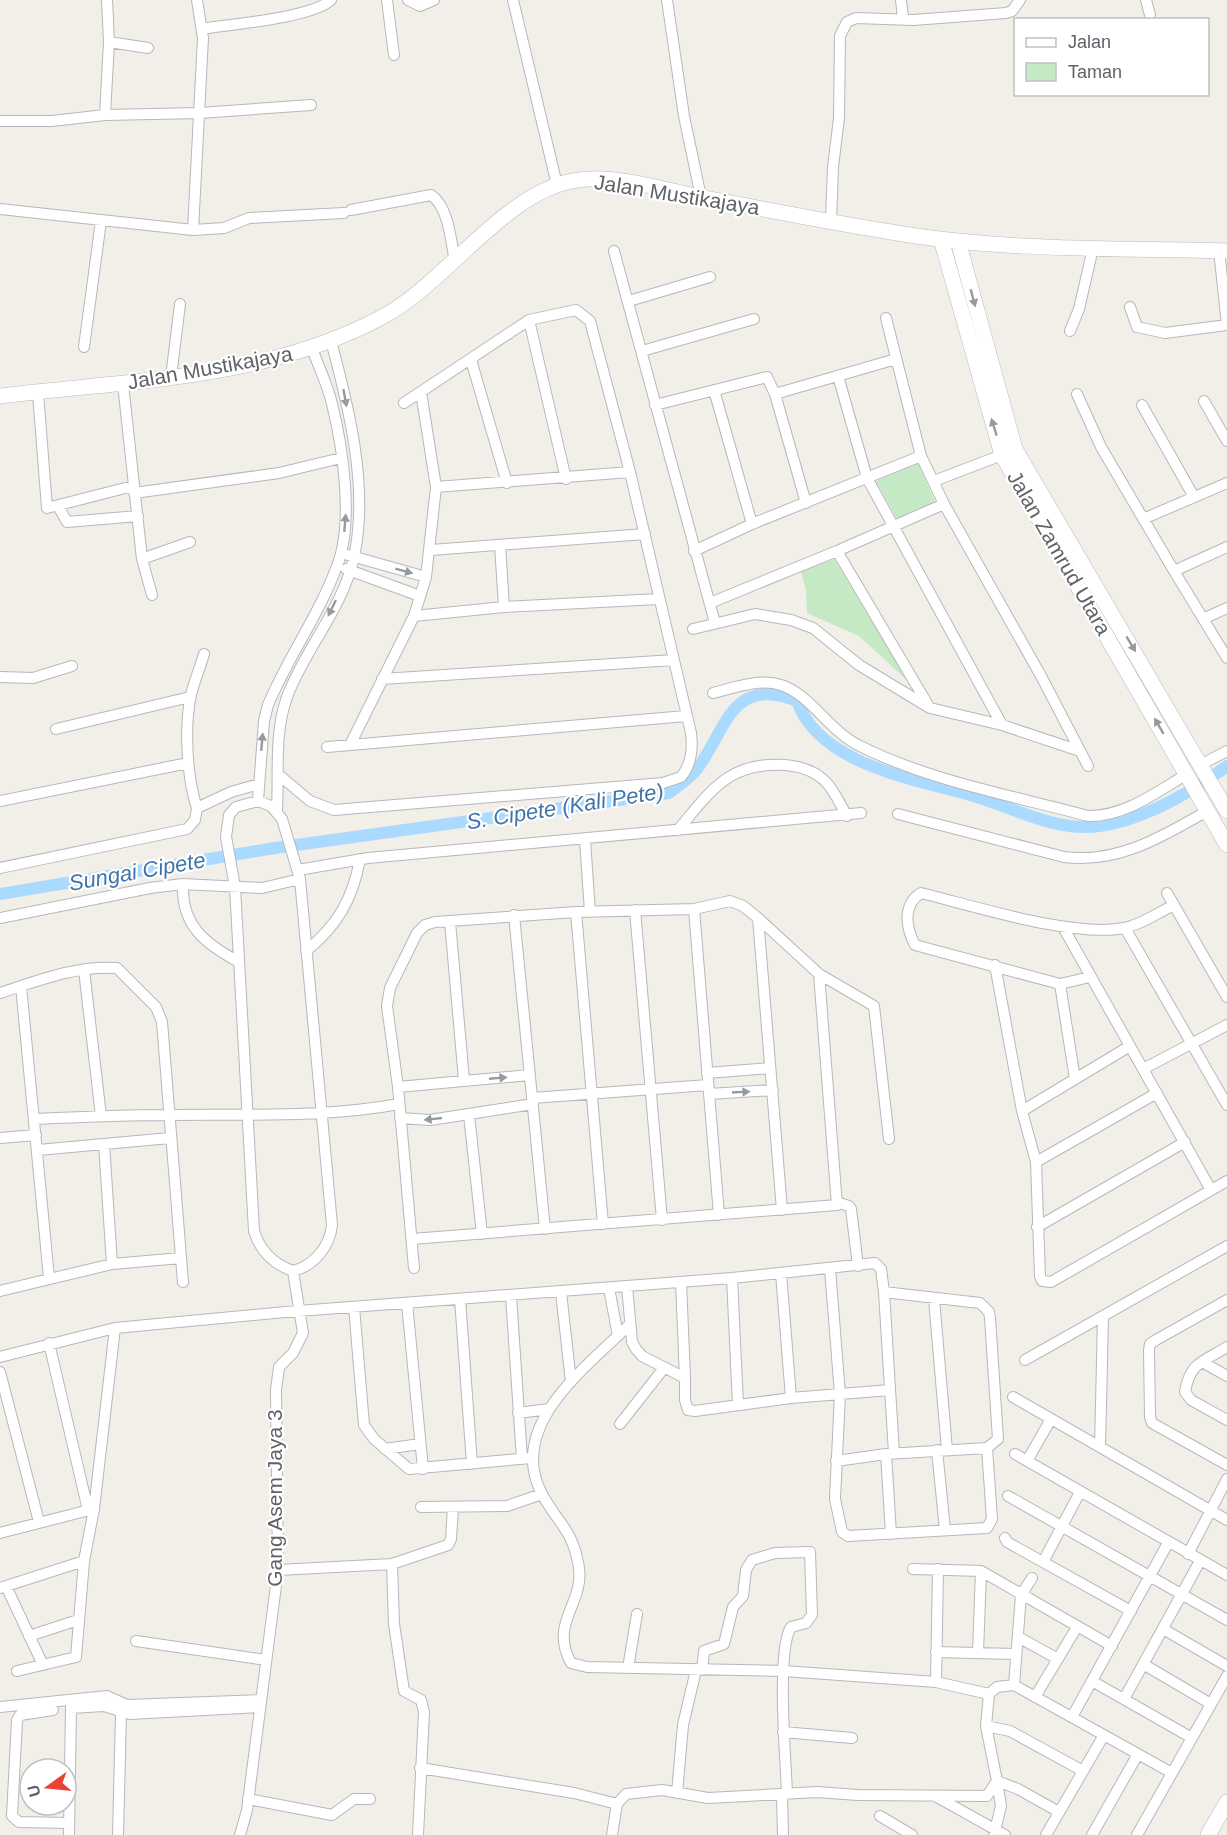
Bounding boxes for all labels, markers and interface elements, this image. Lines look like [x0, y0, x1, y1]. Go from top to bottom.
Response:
legend [1014, 18, 1209, 96]
text: Jalan [1068, 32, 1111, 52]
text: Taman [1068, 62, 1122, 82]
street label: Jalan Mustikajaya [593, 170, 762, 219]
one-way arrow [969, 289, 979, 307]
street label: Jalan Mustikajaya [126, 342, 294, 393]
one-way arrow [341, 388, 350, 407]
one-way arrow [989, 418, 998, 436]
street label: Jalan Zamrud Utara [1003, 467, 1116, 639]
one-way arrow [340, 514, 350, 533]
one-way arrow [395, 567, 413, 576]
one-way arrow [328, 599, 337, 616]
one-way arrow [1126, 636, 1136, 653]
one-way arrow [1154, 717, 1164, 734]
one-way arrow [257, 733, 267, 752]
water label: S. Cipete (Kali Pete) [465, 779, 665, 834]
water label: Sungai Cipete [67, 847, 207, 896]
one-way arrow [489, 1073, 508, 1082]
one-way arrow [731, 1087, 750, 1097]
one-way arrow [424, 1115, 443, 1124]
street label: Gang Asem Jaya 3 [263, 1409, 286, 1587]
north arrow [18, 1757, 78, 1817]
text: U [24, 1783, 44, 1799]

